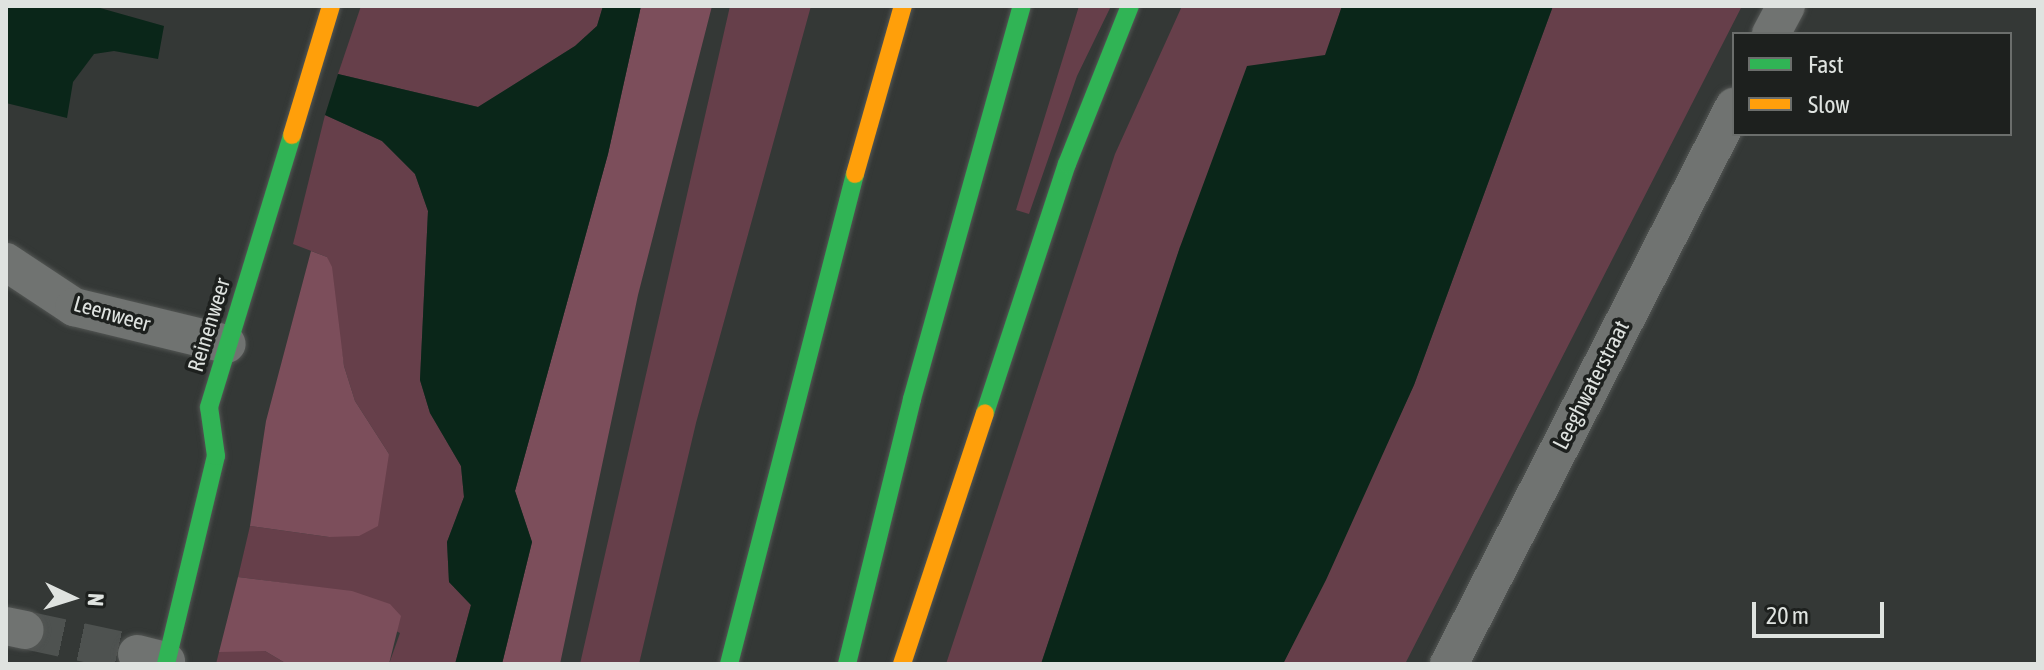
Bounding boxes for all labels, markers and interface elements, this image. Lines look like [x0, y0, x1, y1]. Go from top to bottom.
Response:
legend [1732, 32, 2012, 136]
text: Fast [1808, 51, 1844, 78]
text: Slow [1808, 91, 1850, 118]
street label: Reinenweer [182, 275, 236, 375]
street label: Leenweer [71, 291, 153, 337]
street label: Leeghwaterstraat [1547, 316, 1635, 454]
north arrow [32, 558, 112, 638]
scale bar [1756, 586, 1888, 636]
text: N [83, 592, 109, 607]
text: 20 m [1766, 602, 1809, 629]

